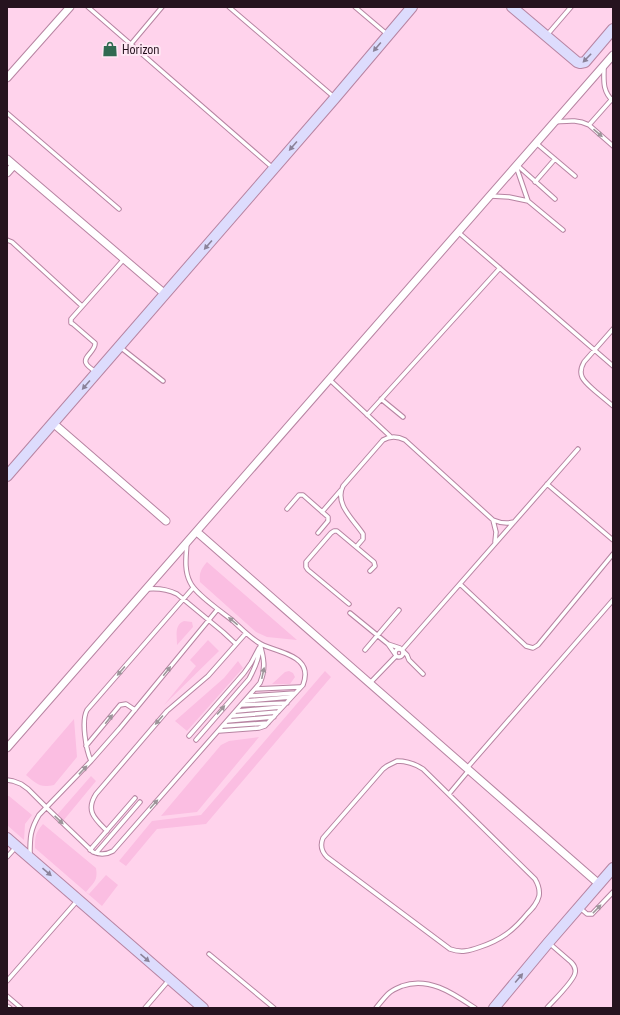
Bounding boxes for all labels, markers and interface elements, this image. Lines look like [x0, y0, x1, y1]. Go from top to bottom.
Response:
shop icon: Horizon [101, 40, 119, 58]
place label: Horizon [122, 40, 160, 58]
one-way arrow [373, 42, 382, 53]
one-way arrow [583, 53, 592, 63]
one-way arrow [593, 128, 603, 137]
one-way arrow [288, 141, 297, 152]
one-way arrow [203, 239, 212, 250]
one-way arrow [81, 380, 91, 390]
one-way arrow [227, 617, 238, 626]
one-way arrow [163, 665, 171, 676]
one-way arrow [117, 666, 126, 677]
one-way arrow [261, 667, 267, 679]
one-way arrow [217, 705, 226, 715]
one-way arrow [104, 714, 113, 724]
one-way arrow [155, 715, 164, 726]
one-way arrow [78, 765, 88, 775]
one-way arrow [149, 800, 158, 809]
one-way arrow [54, 815, 64, 825]
one-way arrow [42, 868, 52, 877]
one-way arrow [592, 904, 602, 914]
one-way arrow [140, 953, 151, 962]
one-way arrow [514, 973, 523, 983]

